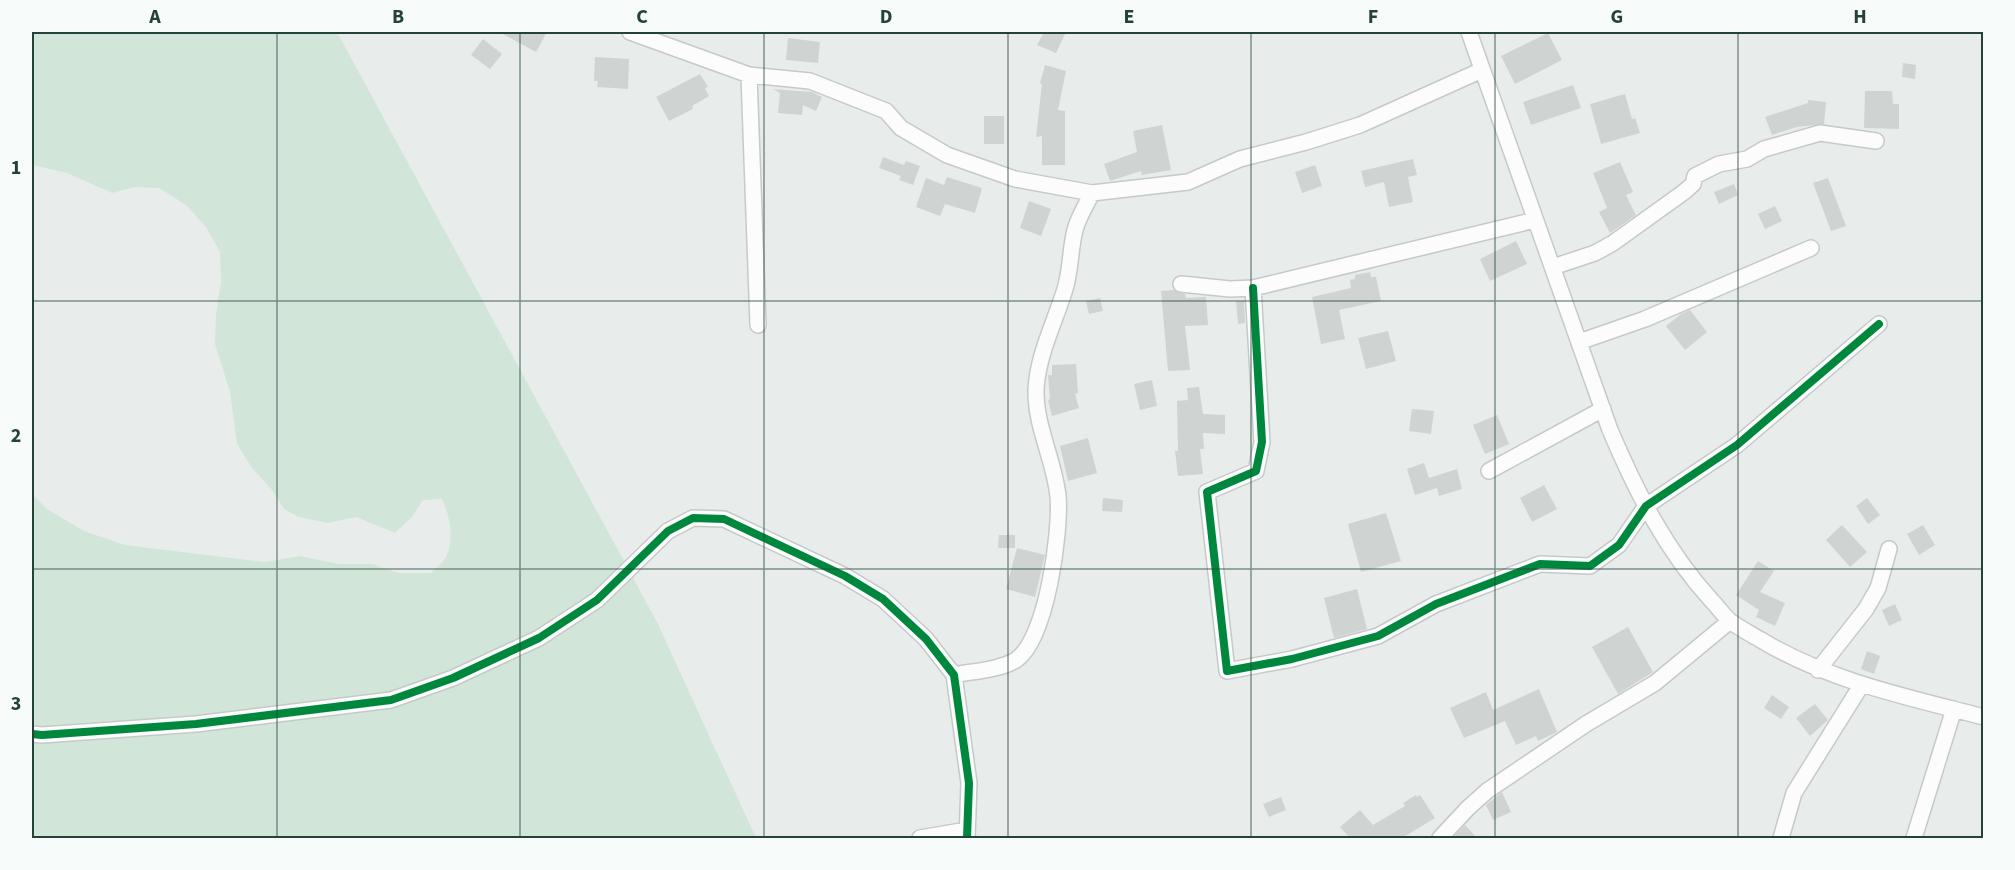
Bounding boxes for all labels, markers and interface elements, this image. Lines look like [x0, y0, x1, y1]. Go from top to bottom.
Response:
text: A [148, 3, 161, 31]
text: B [392, 3, 404, 31]
text: C [636, 3, 648, 31]
text: D [880, 3, 892, 31]
text: E [1124, 3, 1134, 31]
text: F [1368, 3, 1378, 31]
text: G [1611, 3, 1623, 31]
text: H [1853, 3, 1867, 31]
text: 1 [11, 154, 21, 182]
text: 2 [11, 422, 21, 450]
text: 3 [11, 690, 21, 718]

